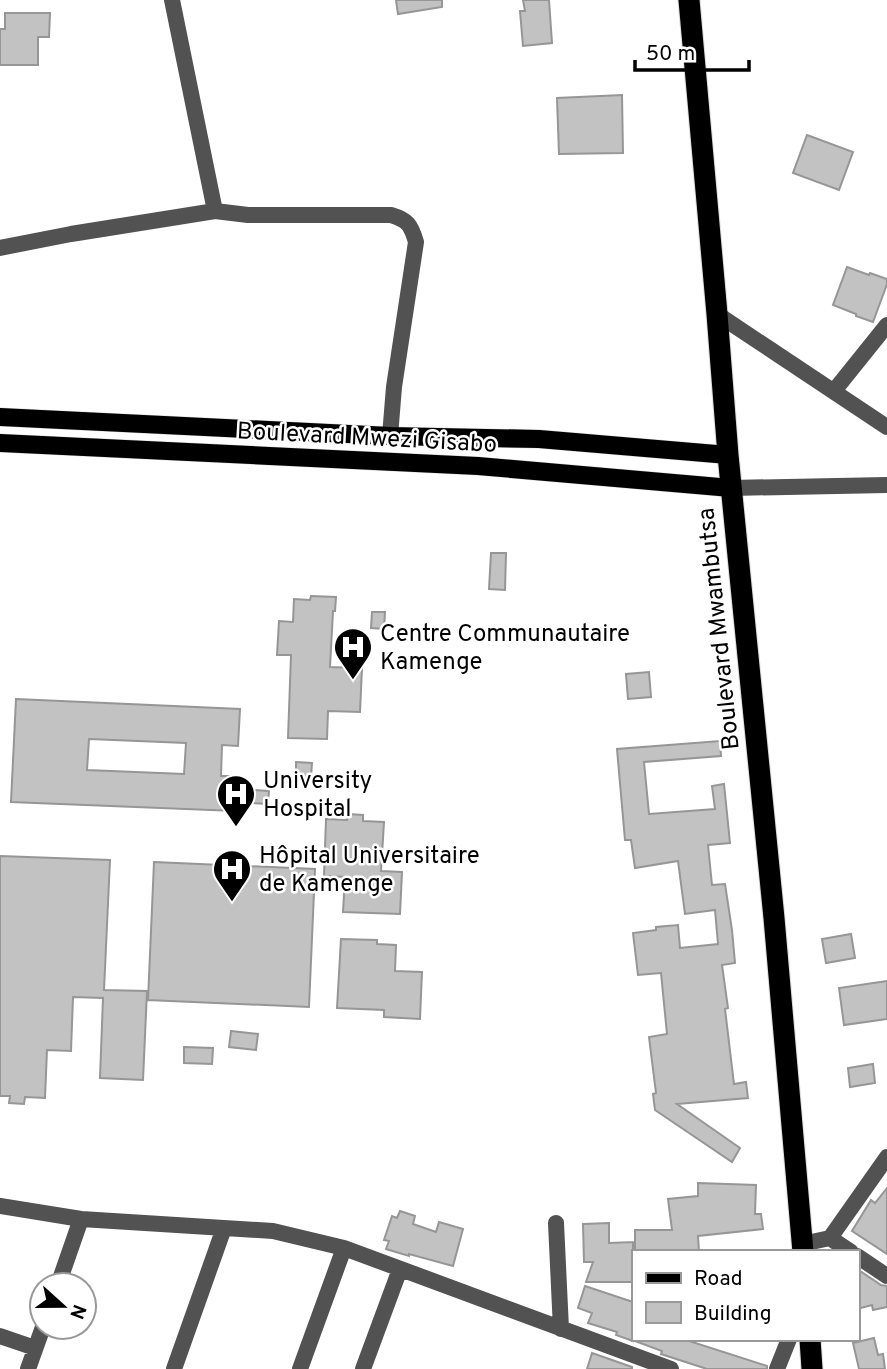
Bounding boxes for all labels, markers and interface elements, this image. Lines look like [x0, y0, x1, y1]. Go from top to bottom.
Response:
scale bar [635, 28, 749, 72]
text: 50 m [646, 41, 695, 68]
street label: Boulevard Mwezi Gisabo [236, 417, 498, 461]
street label: Boulevard Mwambutsa [692, 506, 748, 751]
place label: Centre Communautaire Kamenge [380, 620, 630, 678]
hospital icon: Centre Communautaire Kamenge [332, 626, 374, 681]
place label: University Hospital [263, 767, 372, 825]
hospital icon: University Hospital [215, 773, 257, 828]
place label: Hôpital Universitaire de Kamenge [259, 842, 480, 900]
hospital icon: Hôpital Universitaire de Kamenge [211, 848, 253, 903]
legend [632, 1250, 859, 1341]
text: Road [694, 1266, 743, 1293]
north arrow [28, 1271, 98, 1341]
text: N [63, 1301, 91, 1322]
text: Building [694, 1301, 772, 1328]

